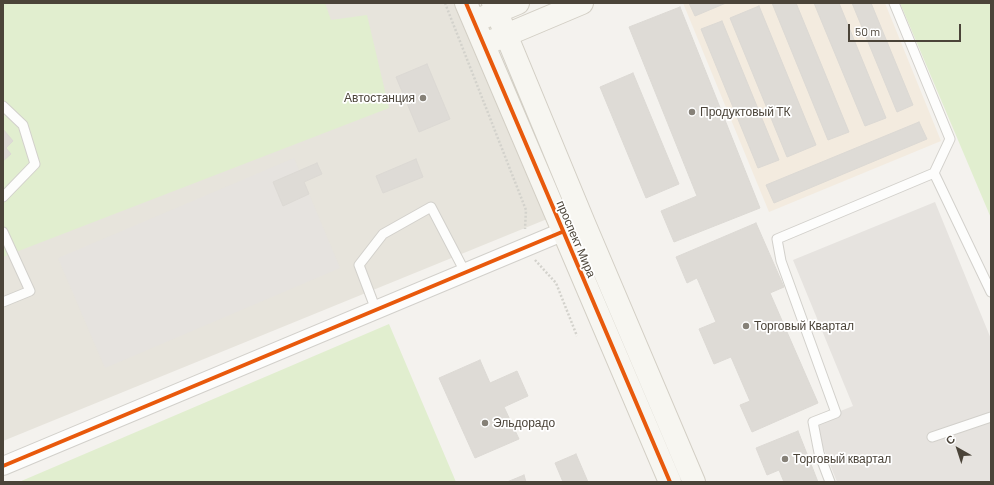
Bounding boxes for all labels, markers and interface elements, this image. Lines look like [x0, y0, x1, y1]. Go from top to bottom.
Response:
scale bar [850, 16, 963, 42]
text: 50 m [855, 24, 880, 38]
place label: Автостанция [344, 91, 415, 105]
marker: Автостанция [418, 93, 428, 103]
place label: Продуктовый ТК [700, 105, 791, 119]
marker: Продуктовый ТК [687, 107, 697, 117]
street label: проспект Мира [553, 198, 599, 280]
place label: Торговый Квартал [754, 319, 854, 333]
marker: Торговый Квартал [741, 321, 751, 331]
place label: Эльдорадо [493, 416, 555, 430]
marker: Эльдорадо [480, 418, 490, 428]
north arrow [938, 429, 978, 469]
text: С [943, 432, 957, 447]
place label: Торговый квартал [793, 452, 891, 466]
marker: Торговый квартал [780, 454, 790, 464]

